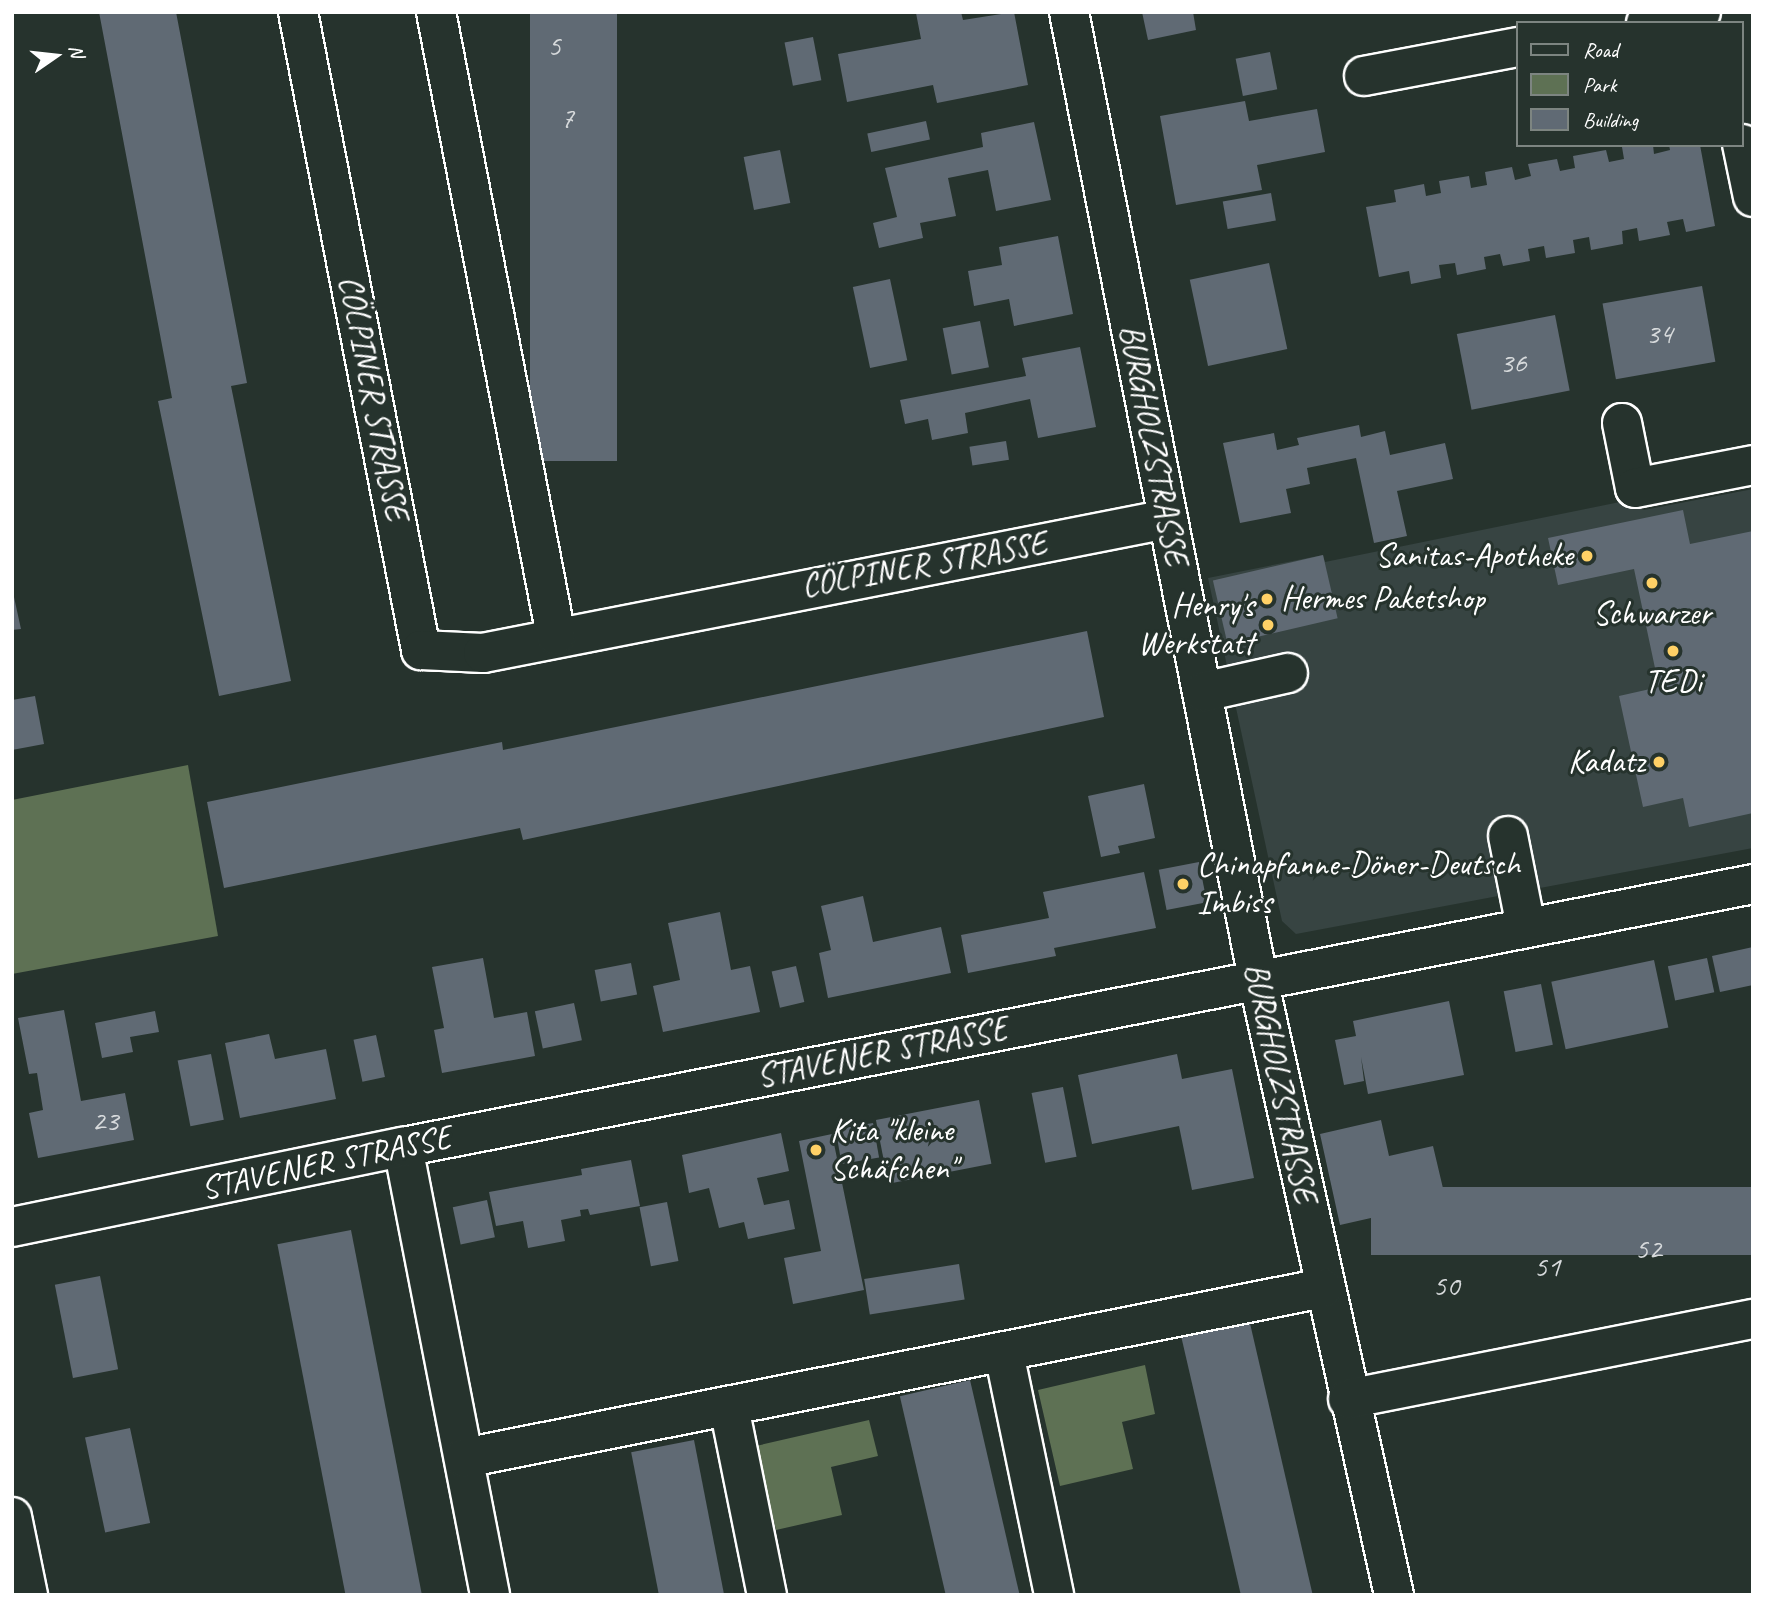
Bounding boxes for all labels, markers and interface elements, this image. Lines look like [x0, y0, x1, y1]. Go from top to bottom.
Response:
north arrow [21, 21, 91, 91]
legend [1516, 21, 1744, 147]
house number: 5 [547, 27, 561, 63]
text: Road [1583, 37, 1618, 63]
text: N [63, 42, 89, 60]
text: Park [1583, 72, 1616, 98]
house number: 7 [560, 99, 574, 135]
text: Building [1583, 107, 1638, 133]
street label: CÖLPINER STRASSE [330, 272, 416, 524]
house number: 34 [1646, 315, 1672, 351]
street label: BURGHOLZSTRASSE [1110, 322, 1196, 568]
house number: 36 [1500, 344, 1526, 380]
street label: CÖLPINER STRASSE [798, 524, 1050, 606]
place label: Sanitas-Apotheke [1375, 536, 1573, 576]
marker: Sanitas-Apotheke [1579, 548, 1595, 564]
marker: Schwarzer [1644, 575, 1660, 591]
place label: Hermes Paketshop [1281, 579, 1485, 619]
place label: Henry's Werkstatt [1138, 586, 1254, 664]
marker: Hermes Paketshop [1259, 591, 1275, 607]
place label: Schwarzer [1593, 594, 1711, 634]
marker: Henry's Werkstatt [1260, 617, 1276, 633]
marker: TEDi [1665, 643, 1681, 659]
place label: TEDi [1644, 662, 1702, 702]
place label: Kadatz [1568, 742, 1645, 782]
marker: Kadatz [1651, 754, 1667, 770]
place label: Chinapfanne-Döner-Deutsch Imbiss [1197, 845, 1520, 923]
marker: Chinapfanne-Döner-Deutsch Imbiss [1175, 876, 1191, 892]
street label: BURGHOLZSTRASSE [1235, 960, 1325, 1206]
street label: STAVENER STRASSE [754, 1009, 1010, 1097]
house number: 23 [92, 1102, 118, 1138]
place label: Kita "kleine Schäfchen" [830, 1111, 956, 1189]
street label: STAVENER STRASSE [198, 1117, 454, 1209]
marker: Kita "kleine Schäfchen" [808, 1142, 824, 1158]
house number: 52 [1635, 1230, 1661, 1266]
house number: 51 [1534, 1248, 1560, 1284]
house number: 50 [1433, 1267, 1459, 1303]

